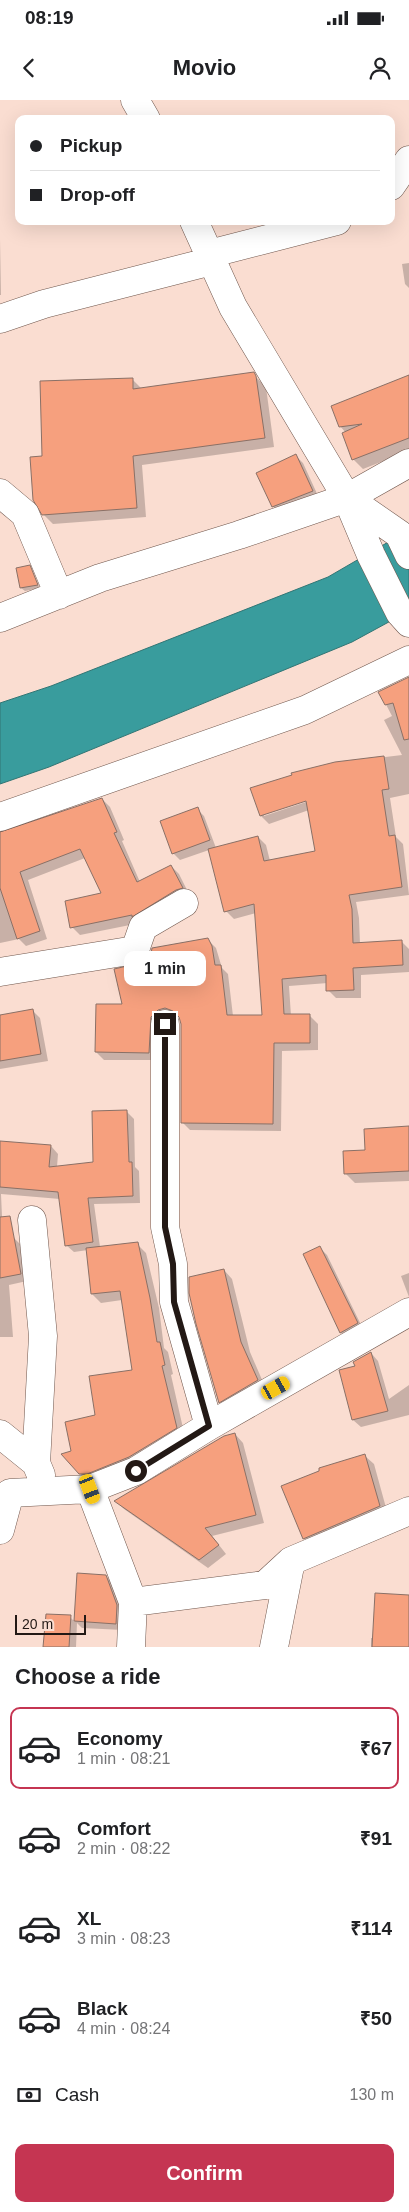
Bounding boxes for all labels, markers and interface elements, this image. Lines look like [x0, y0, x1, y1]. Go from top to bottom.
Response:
text: 08:19 [25, 7, 74, 28]
icon: back [15, 54, 43, 82]
icon: person [366, 54, 394, 82]
text: Movio [173, 55, 236, 80]
text: Pickup [60, 135, 122, 156]
text: Drop-off [60, 184, 135, 205]
callout: 1 min [124, 952, 206, 986]
text: 1 min [144, 960, 186, 977]
route end [154, 1013, 176, 1035]
car [259, 1374, 292, 1402]
route start [125, 1460, 147, 1482]
car [77, 1472, 102, 1506]
scale bar [15, 1612, 86, 1635]
text: 20 m [22, 1616, 53, 1632]
text: Choose a ride [15, 1664, 160, 1689]
icon: car [17, 1726, 62, 1771]
text: Economy [77, 1728, 163, 1749]
text: ₹67 [360, 1738, 392, 1759]
text: 1 min · 08:21 [77, 1750, 170, 1767]
icon: car [17, 1816, 62, 1861]
text: Comfort [77, 1818, 151, 1839]
text: ₹91 [360, 1828, 392, 1849]
text: 2 min · 08:22 [77, 1840, 170, 1857]
icon: car [17, 1906, 62, 1951]
text: XL [77, 1908, 101, 1929]
text: ₹114 [350, 1918, 392, 1939]
text: 3 min · 08:23 [77, 1930, 170, 1947]
icon: car [17, 1996, 62, 2041]
text: Black [77, 1998, 128, 2019]
text: ₹50 [360, 2008, 392, 2029]
text: 4 min · 08:24 [77, 2020, 170, 2037]
icon: cash [15, 2081, 43, 2109]
text: Cash [55, 2084, 99, 2105]
text: 130 m [350, 2086, 394, 2103]
button: Confirm [15, 2144, 394, 2202]

